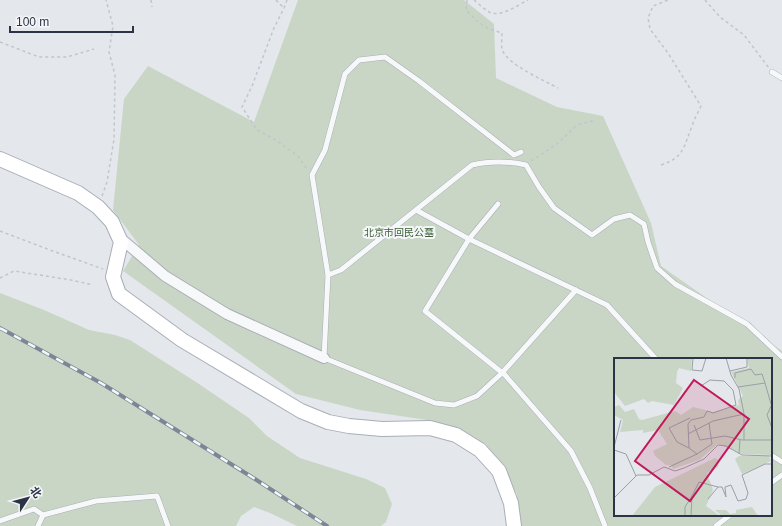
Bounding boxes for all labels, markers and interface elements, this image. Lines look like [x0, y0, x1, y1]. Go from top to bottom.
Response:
scale bar [10, 8, 133, 34]
text: 100 m [16, 15, 49, 29]
park label: 北京市回民公墓 [364, 227, 434, 238]
inset map [614, 358, 772, 516]
north arrow [8, 478, 48, 518]
text: 北 [28, 484, 44, 500]

